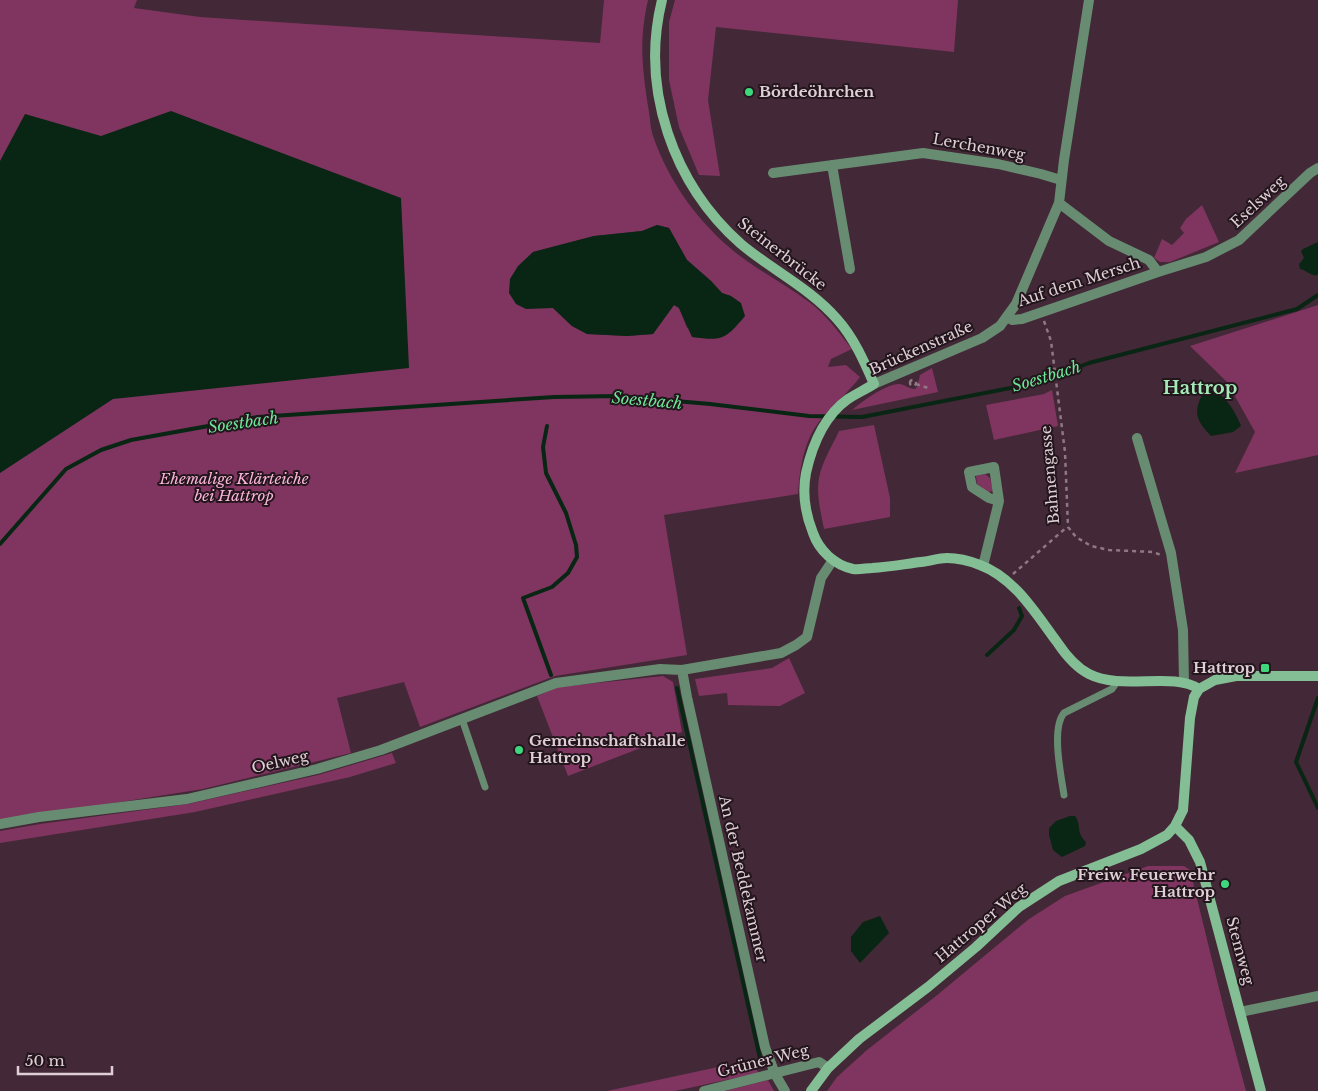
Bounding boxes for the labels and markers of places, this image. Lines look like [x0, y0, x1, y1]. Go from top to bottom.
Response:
place label: Bördeöhrchen [759, 82, 874, 101]
marker: Bördeöhrchen [743, 86, 755, 98]
place label: Hattrop [1193, 658, 1255, 677]
marker: Hattrop [1259, 662, 1271, 674]
place label: Gemeinschaftshalle Hattrop [529, 731, 686, 767]
marker: Gemeinschaftshalle Hattrop [513, 744, 525, 756]
place label: Freiw. Feuerwehr Hattrop [1077, 865, 1216, 901]
marker: Freiw. Feuerwehr Hattrop [1219, 878, 1231, 890]

